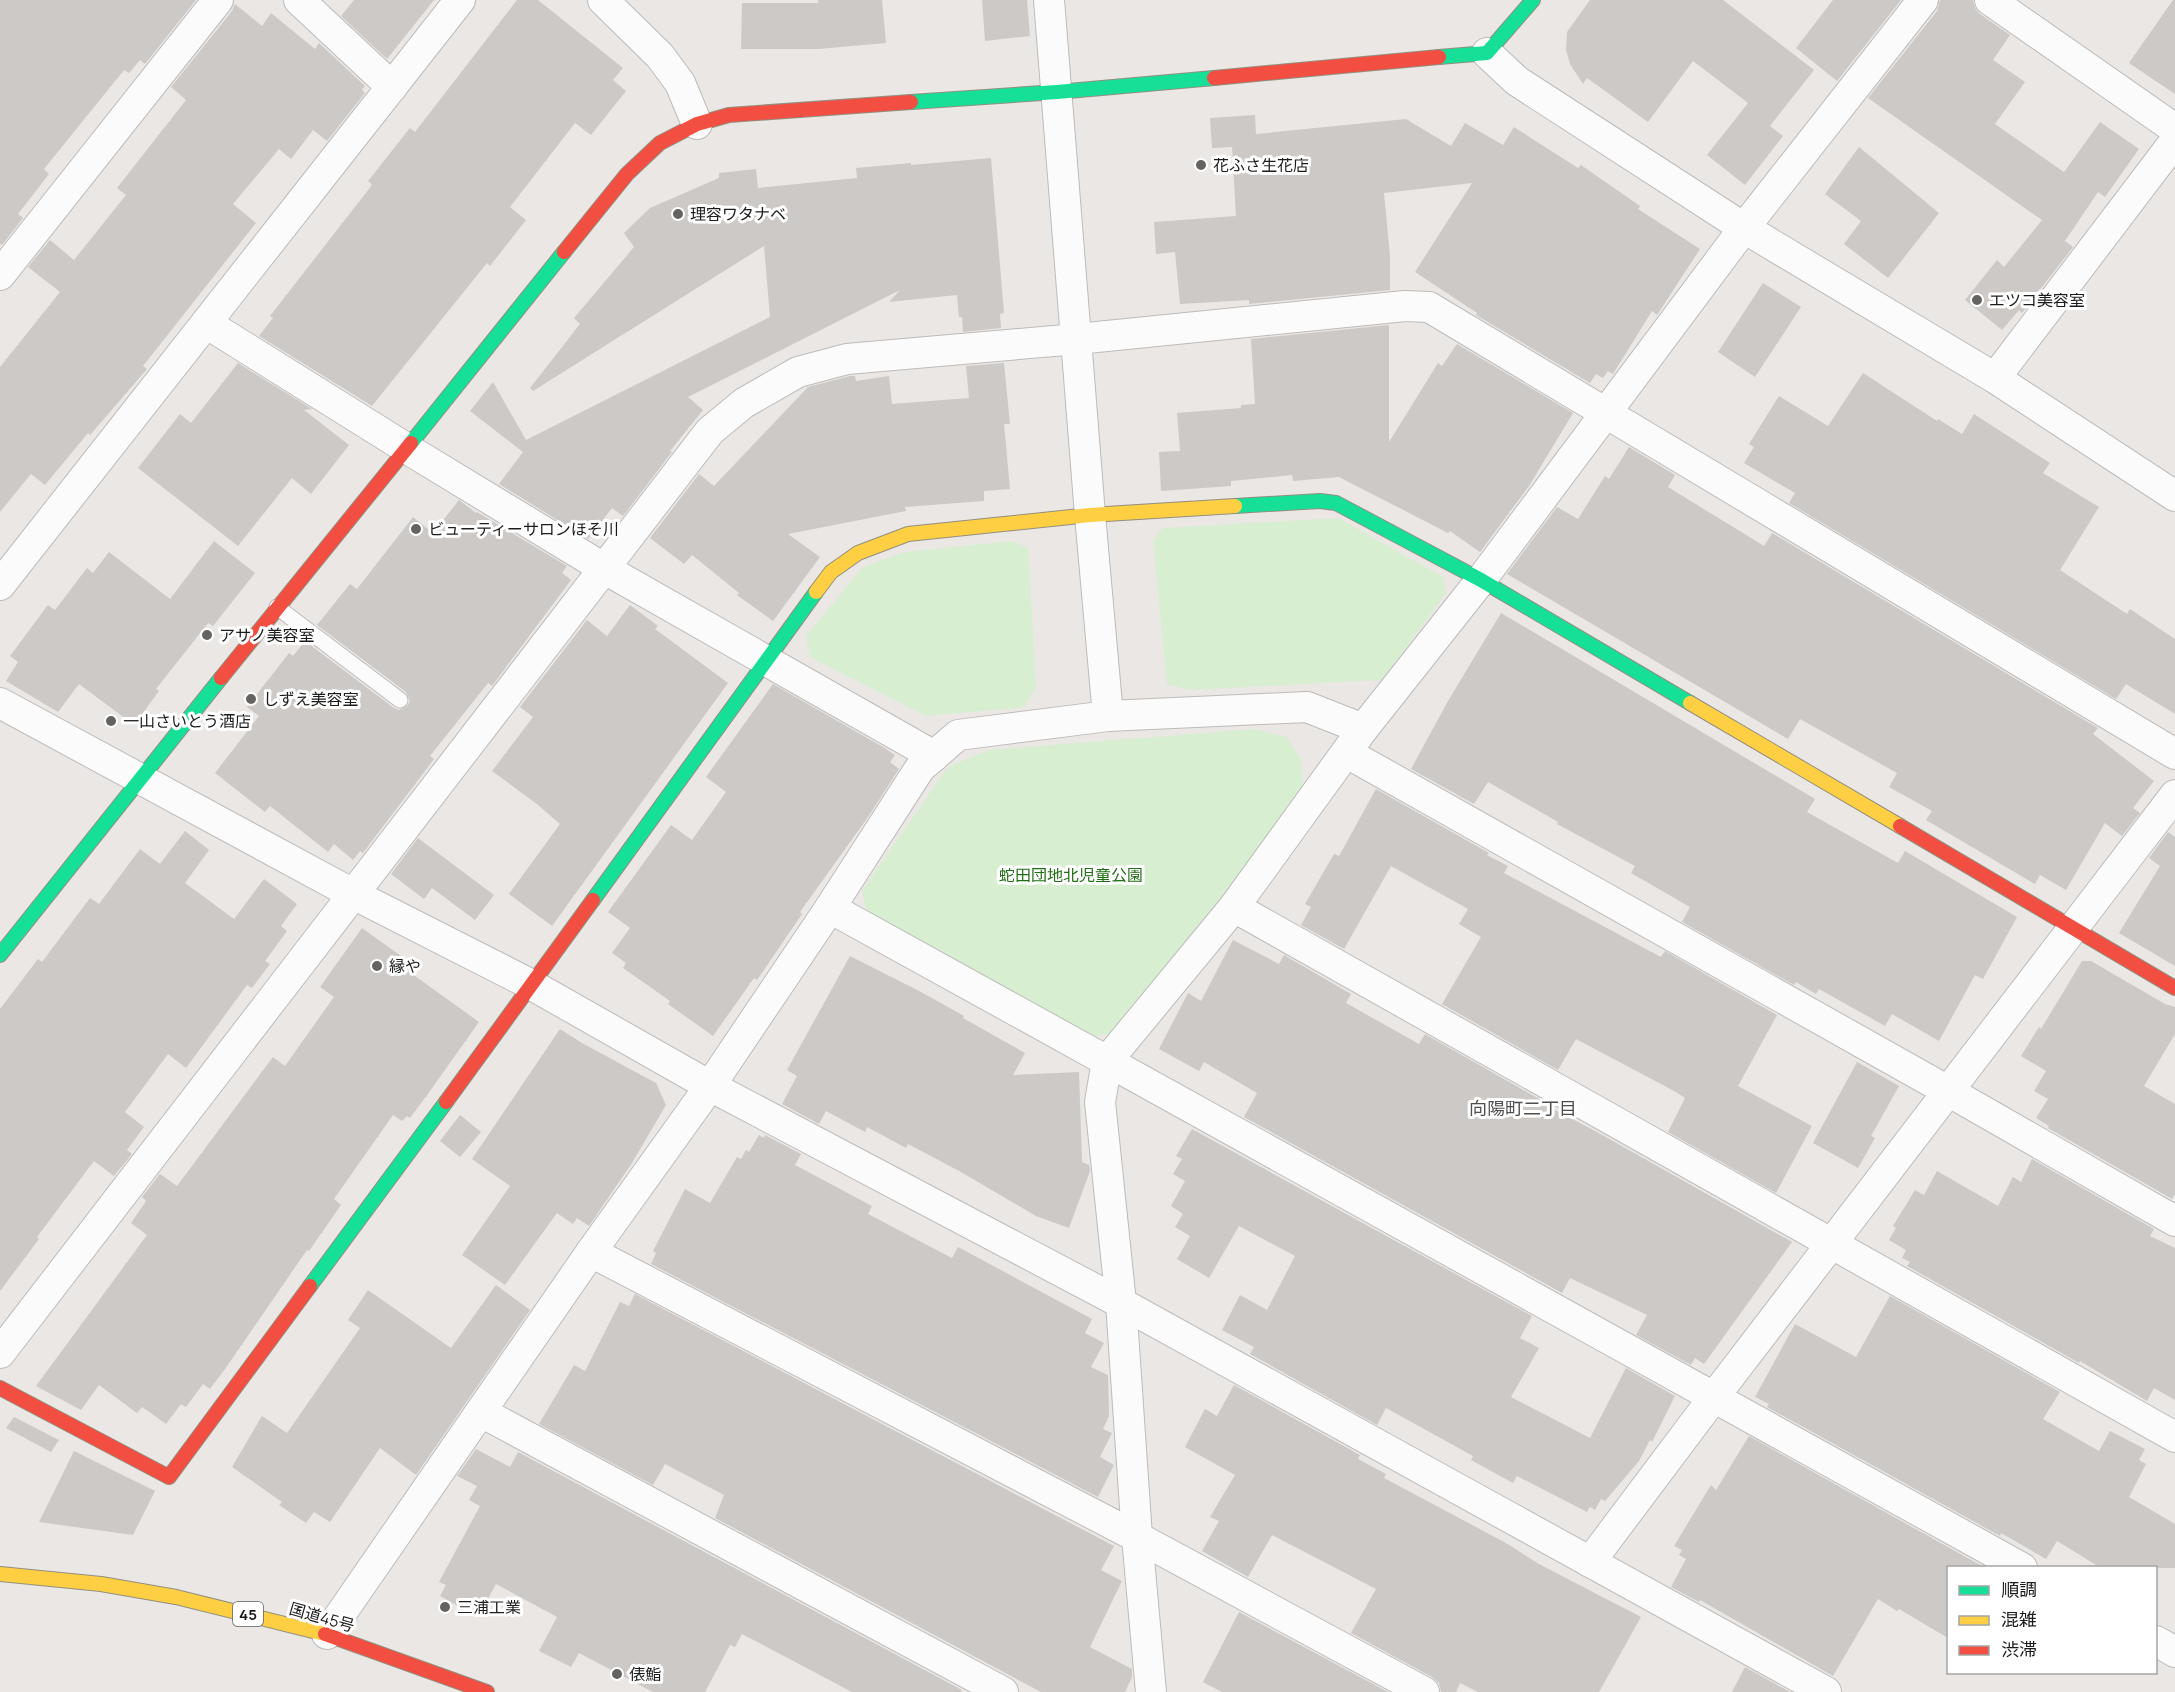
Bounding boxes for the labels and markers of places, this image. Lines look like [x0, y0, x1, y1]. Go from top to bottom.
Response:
place label: 花ふさ生花店 [1213, 154, 1309, 176]
marker: 花ふさ生花店 [1194, 158, 1208, 172]
place label: 理容ワタナベ [690, 203, 786, 225]
marker: 理容ワタナベ [671, 207, 685, 221]
place label: エツコ美容室 [1989, 289, 2085, 311]
marker: エツコ美容室 [1970, 293, 1984, 307]
place label: ビューティーサロンほそ川 [428, 518, 619, 540]
marker: ビューティーサロンほそ川 [409, 522, 423, 536]
place label: アサノ美容室 [219, 624, 315, 646]
marker: アサノ美容室 [200, 628, 214, 642]
place label: しずえ美容室 [263, 688, 359, 710]
marker: しずえ美容室 [244, 692, 258, 706]
place label: 一山さいとう酒店 [123, 710, 251, 732]
marker: 一山さいとう酒店 [104, 714, 118, 728]
place label: 縁や [389, 955, 421, 977]
marker: 縁や [370, 959, 384, 973]
place label: 三浦工業 [457, 1596, 521, 1618]
marker: 三浦工業 [438, 1600, 452, 1614]
place label: 俵鮨 [629, 1663, 661, 1685]
marker: 俵鮨 [610, 1667, 624, 1681]

